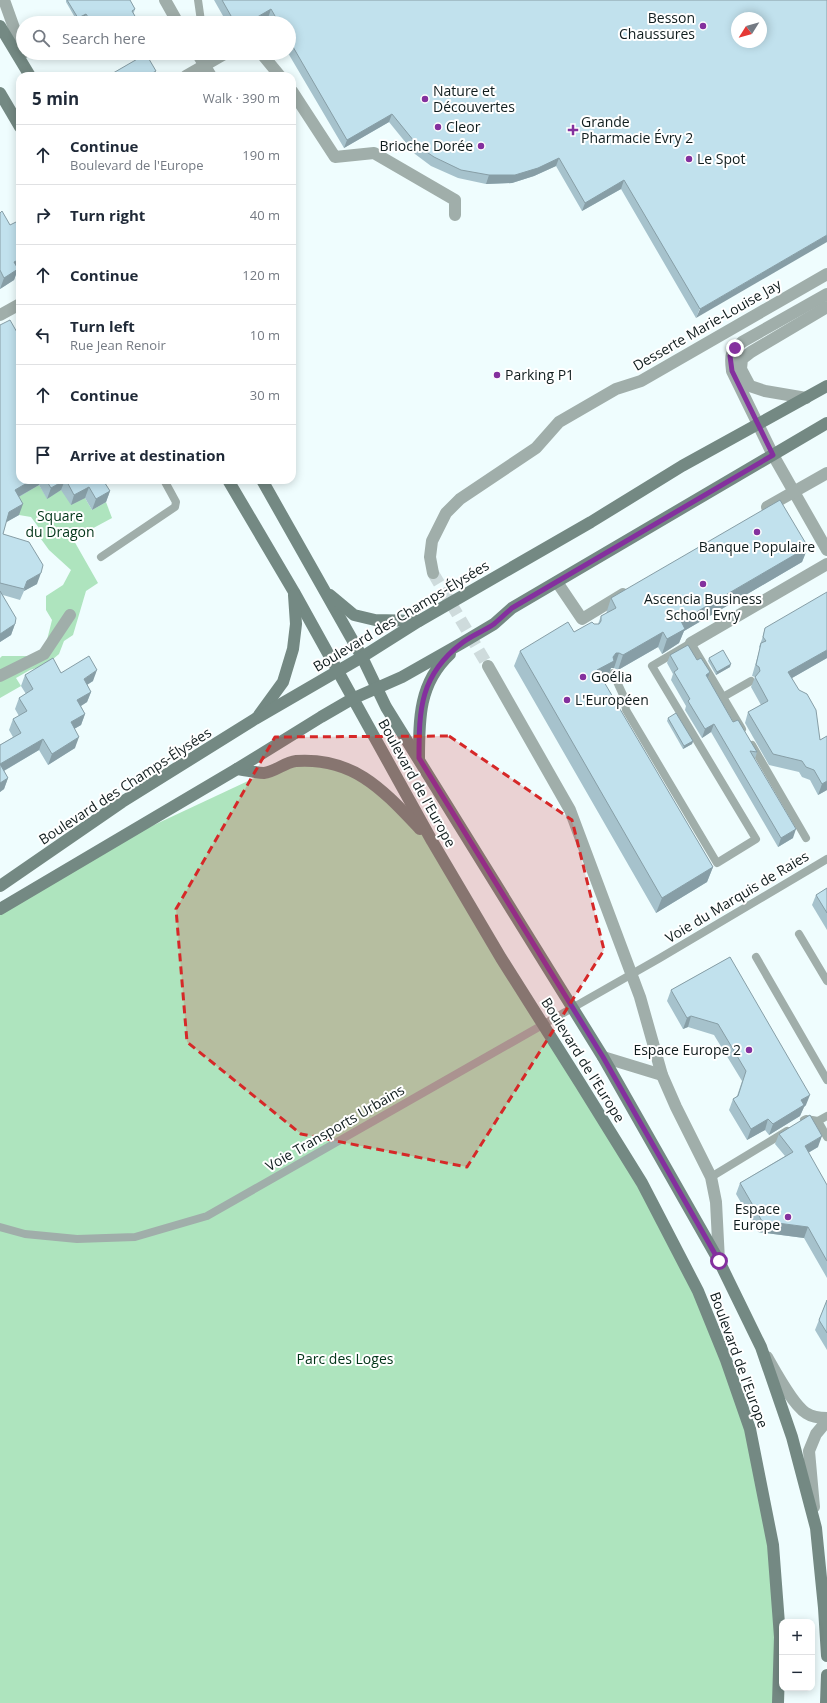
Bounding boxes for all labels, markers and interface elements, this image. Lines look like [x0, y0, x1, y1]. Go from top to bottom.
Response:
place label: Besson Chaussures [619, 8, 695, 43]
north arrow [731, 12, 767, 48]
search box [16, 16, 296, 60]
marker: Besson Chaussures [698, 21, 708, 31]
icon: search [30, 27, 52, 49]
text: Search here [62, 28, 146, 48]
place label: Nature et Découvertes [433, 81, 515, 116]
text: 5 min [32, 87, 79, 110]
text: Walk · 390 m [203, 89, 280, 107]
marker: Nature et Découvertes [420, 94, 430, 104]
place label: Grande Pharmacie Évry 2 [581, 112, 693, 147]
place label: Cleor [446, 117, 481, 136]
marker: Cleor [433, 122, 443, 132]
marker: Grande Pharmacie Évry 2 [568, 125, 578, 135]
text: Continue [70, 136, 138, 156]
place label: Brioche Dorée [379, 136, 473, 155]
marker: Brioche Dorée [476, 141, 486, 151]
icon: ahead [32, 144, 54, 166]
text: 190 m [242, 146, 280, 164]
place label: Le Spot [697, 149, 745, 168]
marker: Le Spot [684, 154, 694, 164]
text: Boulevard de l'Europe [70, 156, 203, 174]
icon: right [32, 204, 54, 226]
text: Turn right [70, 205, 145, 225]
text: 40 m [250, 206, 280, 224]
icon: ahead [32, 264, 54, 286]
text: Continue [70, 265, 138, 285]
text: 120 m [242, 266, 280, 284]
street label: Desserte Marie-Louise Jay [629, 274, 785, 375]
text: Turn left [70, 316, 135, 336]
icon: left [32, 324, 54, 346]
text: 10 m [250, 326, 280, 344]
text: Rue Jean Renoir [70, 336, 166, 354]
route end [726, 339, 744, 357]
place label: Parking P1 [505, 365, 574, 384]
marker: Parking P1 [492, 370, 502, 380]
icon: ahead [32, 384, 54, 406]
text: Continue [70, 385, 138, 405]
text: 30 m [250, 386, 280, 404]
icon: arrive [32, 444, 54, 466]
text: Arrive at destination [70, 445, 225, 465]
park label: Square du Dragon [25, 506, 95, 541]
marker: Banque Populaire [752, 527, 762, 537]
place label: Banque Populaire [699, 537, 815, 556]
street label: Boulevard des Champs-Élysées [309, 555, 493, 676]
marker: Ascencia Business School Evry [698, 579, 708, 589]
place label: Ascencia Business School Evry [644, 589, 762, 624]
place label: Goélia [591, 667, 632, 686]
marker: Goélia [578, 672, 588, 682]
place label: L'Européen [575, 690, 649, 709]
marker: L'Européen [562, 695, 572, 705]
street label: Boulevard de l'Europe [374, 715, 461, 850]
street label: Boulevard des Champs-Élysées [35, 722, 215, 849]
street label: Voie du Marquis de Raies [661, 846, 812, 947]
street label: Boulevard de l'Europe [537, 994, 630, 1126]
place label: Espace Europe 2 [633, 1040, 741, 1059]
marker: Espace Europe 2 [744, 1045, 754, 1055]
street label: Voie Transports Urbains [262, 1080, 408, 1175]
place label: Espace Europe [733, 1199, 780, 1234]
marker: Espace Europe [783, 1212, 793, 1222]
route start [710, 1252, 728, 1270]
street label: Boulevard de l'Europe [706, 1289, 773, 1431]
park label: Parc des Loges [297, 1349, 394, 1368]
map controls [779, 1619, 815, 1691]
button: + [779, 1619, 815, 1655]
button: − [779, 1655, 815, 1691]

